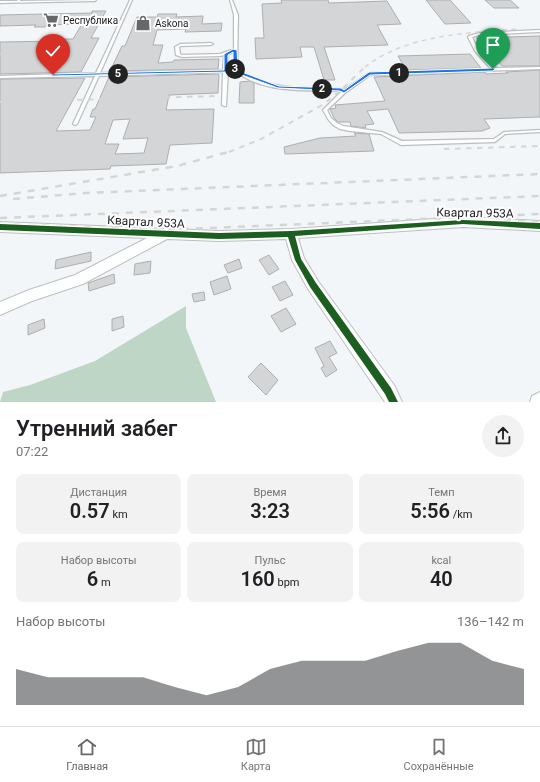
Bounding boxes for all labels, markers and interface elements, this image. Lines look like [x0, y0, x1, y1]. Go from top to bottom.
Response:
supermarket icon: Республика [42, 11, 60, 29]
shop icon: Askona [134, 14, 152, 32]
place label: Республика [63, 15, 118, 26]
place label: Askona [155, 18, 188, 29]
pin [476, 28, 510, 69]
pin [36, 34, 70, 75]
icon: arrive [482, 34, 504, 56]
icon: check [42, 40, 64, 62]
pin: 3 [225, 59, 245, 79]
text: 3 [232, 62, 238, 75]
pin: 1 [389, 63, 409, 83]
pin: 5 [108, 64, 128, 84]
text: 1 [396, 66, 402, 79]
text: 5 [115, 67, 121, 80]
pin: 2 [312, 79, 332, 99]
text: 2 [319, 82, 325, 95]
street label: Квартал 953А [436, 205, 514, 221]
street label: Квартал 953А [107, 213, 185, 231]
button: share [482, 415, 524, 457]
text: Утренний забег [16, 416, 177, 441]
text: 07:22 [16, 444, 48, 459]
text: Дистанция [70, 486, 127, 499]
text: Время [253, 486, 287, 499]
text: Темп [428, 486, 455, 499]
text: 0.57 [70, 499, 110, 523]
text: 3:23 [250, 499, 290, 523]
text: 5:56 [410, 499, 450, 523]
text: km [110, 508, 128, 521]
text: /km [450, 508, 472, 521]
text: Набор высоты [61, 554, 137, 567]
text: Пульс [255, 554, 285, 567]
text: kcal [431, 554, 451, 567]
text: 6 [87, 567, 98, 591]
text: 160 [240, 567, 275, 591]
text: 40 [430, 567, 453, 591]
text: m [98, 576, 111, 589]
text: bpm [275, 576, 300, 589]
text: Набор высоты [16, 614, 105, 629]
text: 136–142 m [457, 614, 524, 629]
tab: Главная [66, 736, 108, 773]
tab: Карта [241, 736, 271, 773]
tab: Сохранённые [403, 736, 474, 773]

